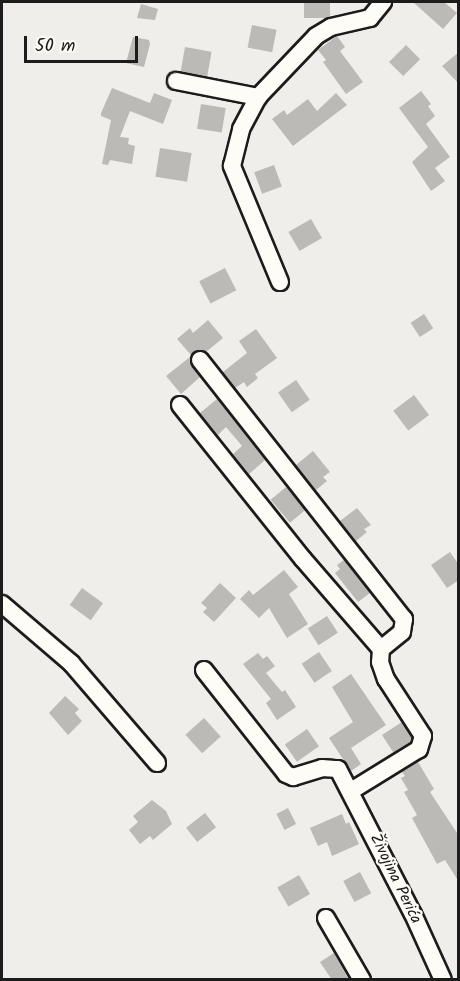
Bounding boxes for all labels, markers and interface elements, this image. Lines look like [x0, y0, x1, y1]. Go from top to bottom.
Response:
scale bar [27, 24, 141, 62]
text: 50 m [35, 32, 75, 61]
street label: Živojina Perića [365, 831, 425, 927]

